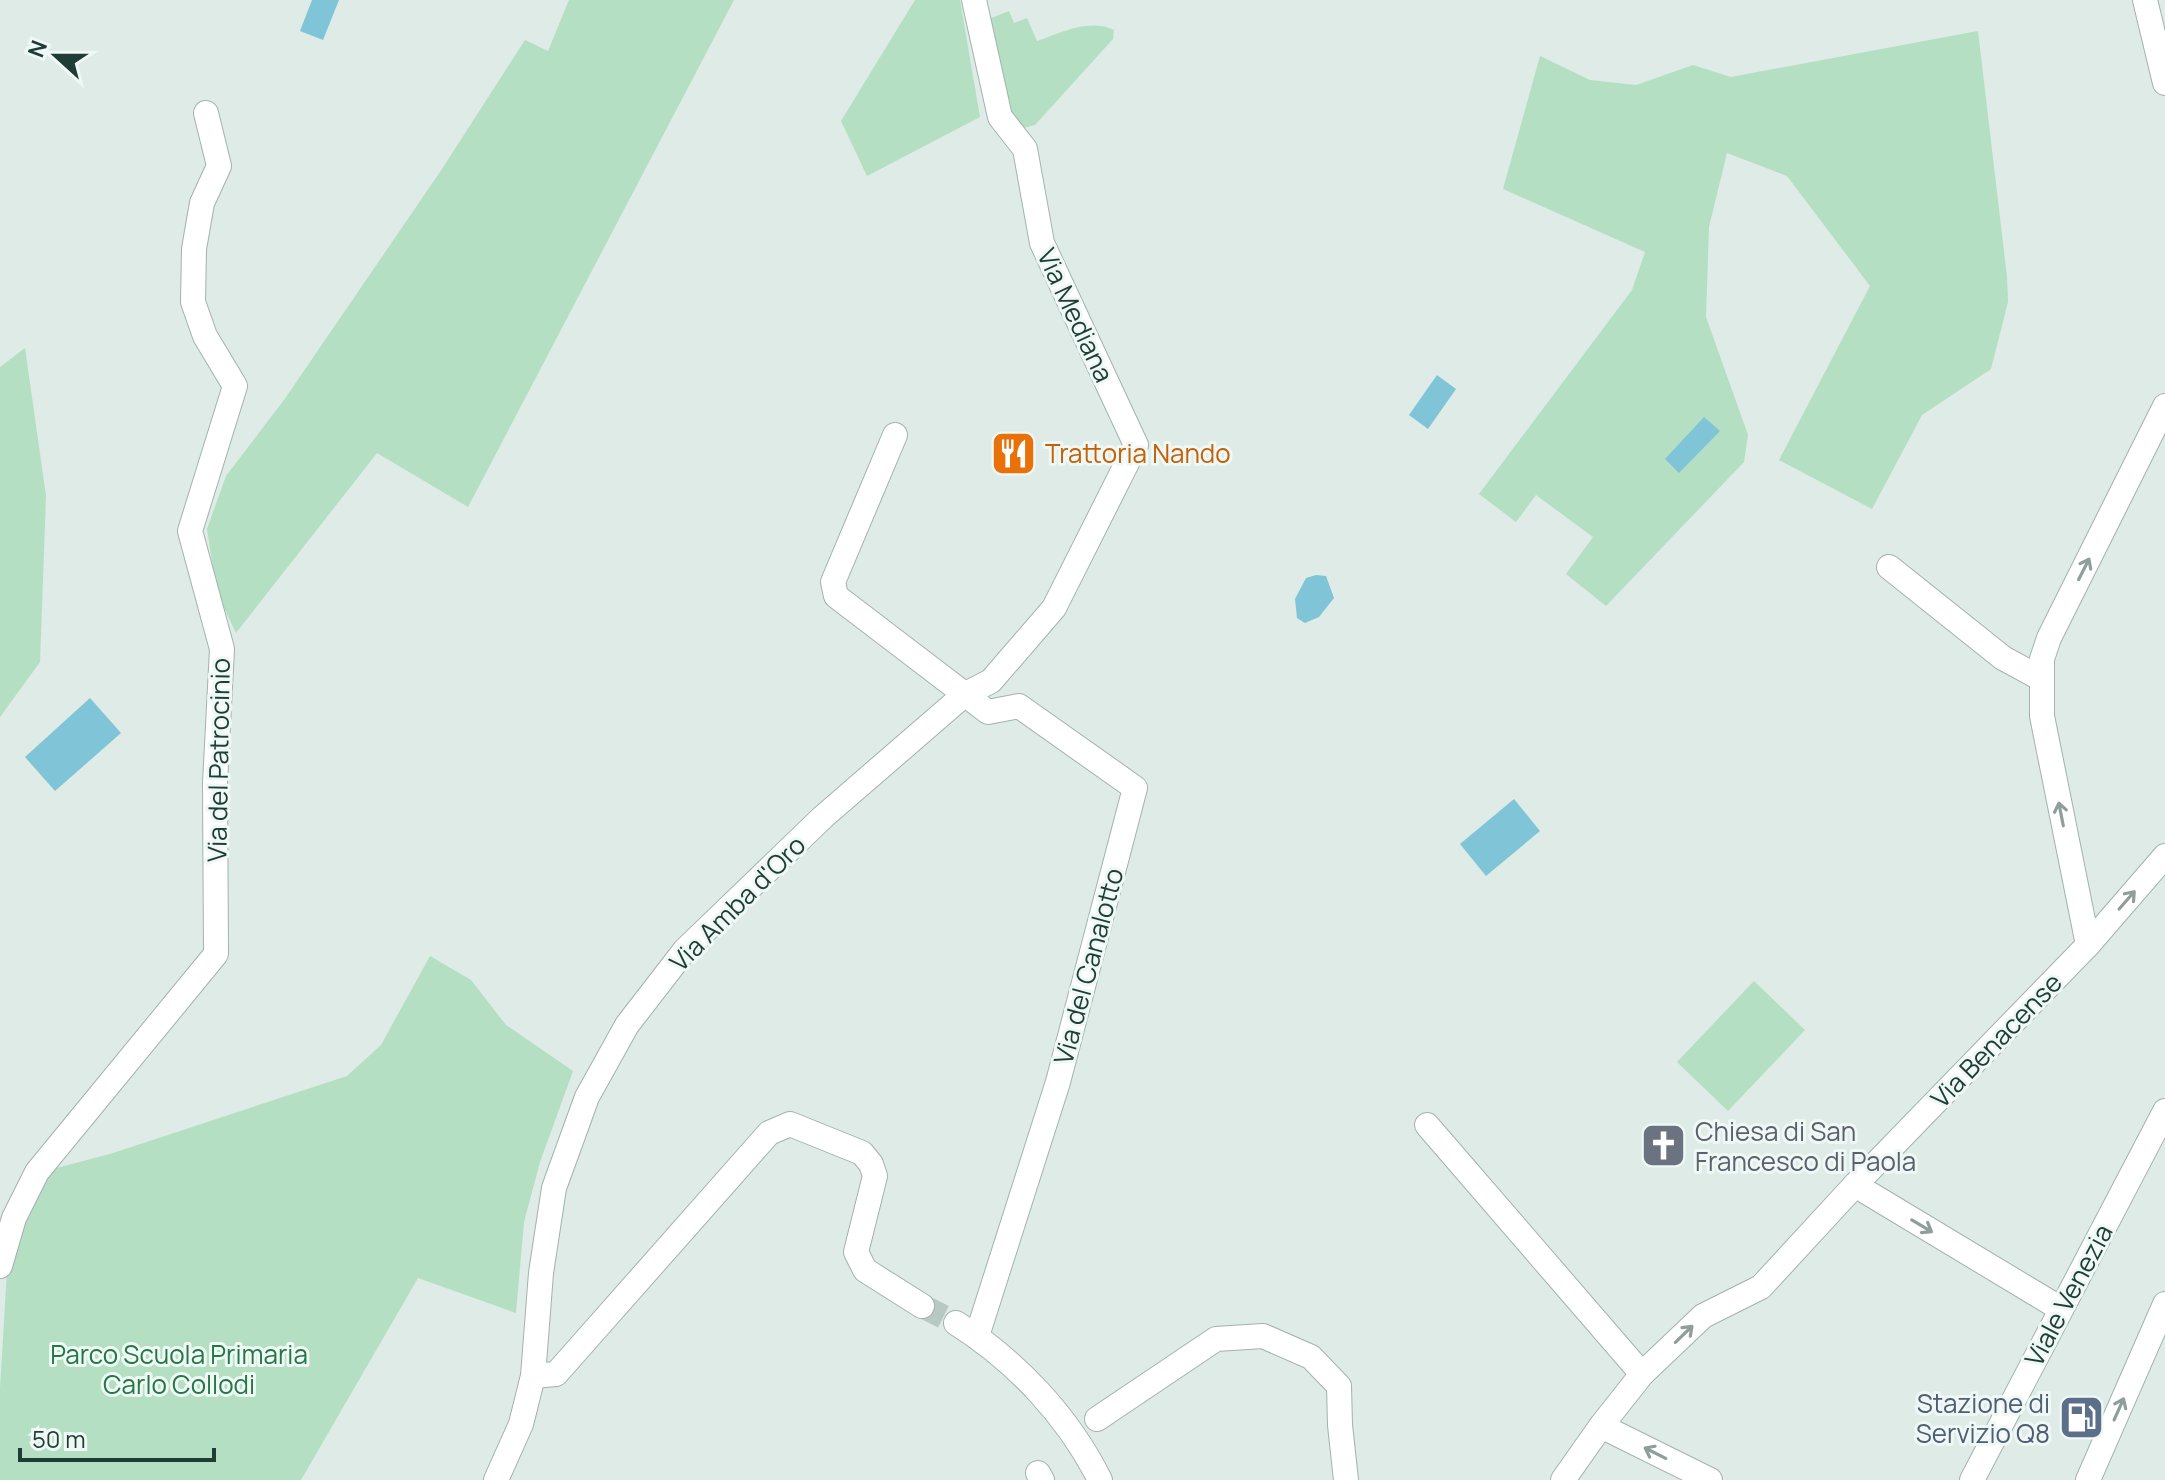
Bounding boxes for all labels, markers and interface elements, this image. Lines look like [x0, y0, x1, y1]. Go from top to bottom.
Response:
north arrow [16, 16, 96, 96]
text: N [20, 36, 54, 62]
street label: Via Mediana [1029, 242, 1123, 388]
restaurant icon: Trattoria Nando [990, 429, 1038, 477]
place label: Trattoria Nando [1045, 435, 1231, 471]
one-way arrow [2076, 557, 2092, 581]
street label: Via del Patrocinio [198, 658, 238, 862]
one-way arrow [2053, 801, 2068, 827]
street label: Via Amba d'Oro [661, 827, 813, 979]
street label: Via del Canalotto [1044, 864, 1132, 1068]
one-way arrow [2118, 890, 2136, 910]
street label: Via Benacense [1922, 965, 2070, 1115]
place label: Chiesa di San Francesco di Paola [1695, 1113, 1916, 1179]
church icon: Chiesa di San Francesco di Paola [1640, 1122, 1688, 1170]
one-way arrow [1910, 1218, 1933, 1234]
street label: Viale Venezia [2016, 1218, 2120, 1372]
one-way arrow [1674, 1325, 1693, 1344]
park label: Parco Scuola Primaria Carlo Collodi [50, 1336, 308, 1402]
place label: Stazione di Servizio Q8 [1916, 1385, 2050, 1451]
fuel station icon: Stazione di Servizio Q8 [2057, 1394, 2105, 1442]
one-way arrow [2112, 1397, 2127, 1421]
scale bar [20, 1412, 214, 1462]
text: 50 m [32, 1422, 86, 1455]
one-way arrow [1644, 1445, 1668, 1460]

